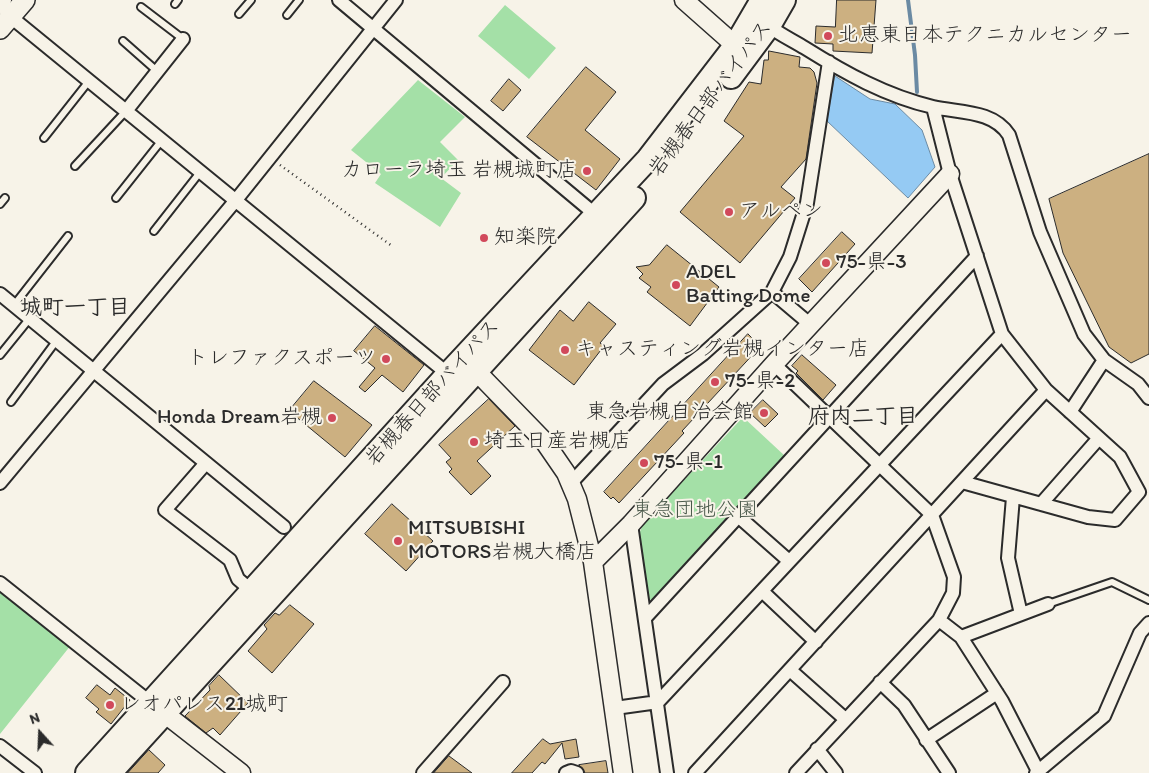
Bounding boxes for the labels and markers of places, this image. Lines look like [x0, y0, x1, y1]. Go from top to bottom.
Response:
place label: 北恵東日本テクニカルセンター [838, 23, 1132, 49]
marker: 北恵東日本テクニカルセンター [822, 30, 834, 42]
place label: カローラ埼玉 岩槻城町店 [341, 158, 577, 184]
marker: カローラ埼玉 岩槻城町店 [581, 165, 593, 177]
place label: アルペン [739, 199, 823, 225]
marker: アルペン [723, 206, 735, 218]
place label: 知楽院 [494, 225, 557, 251]
marker: 知楽院 [478, 232, 490, 244]
place label: 75-県-3 [836, 250, 907, 276]
marker: 75-県-3 [820, 257, 832, 269]
place label: ADEL Batting Dome [686, 260, 810, 310]
marker: ADEL Batting Dome [670, 279, 682, 291]
place label: キャスティング岩槻インター店 [575, 337, 869, 363]
marker: キャスティング岩槻インター店 [559, 344, 571, 356]
place label: トレファクスポーツ [187, 346, 376, 372]
marker: トレファクスポーツ [380, 353, 392, 365]
place label: 75-県-2 [725, 369, 795, 395]
marker: 75-県-2 [709, 376, 721, 388]
place label: 東急岩槻自治会館 [586, 400, 754, 426]
place label: Honda Dream岩槻 [157, 405, 322, 431]
marker: 東急岩槻自治会館 [758, 407, 770, 419]
marker: Honda Dream岩槻 [326, 412, 338, 424]
place label: 埼玉日産岩槻店 [484, 429, 631, 455]
marker: 埼玉日産岩槻店 [468, 436, 480, 448]
place label: 75-県-1 [654, 450, 723, 476]
marker: 75-県-1 [638, 457, 650, 469]
place label: MITSUBISHI MOTORS岩槻大橋店 [408, 516, 596, 566]
marker: MITSUBISHI MOTORS岩槻大橋店 [392, 535, 404, 547]
place label: レオパレス21城町 [120, 692, 288, 718]
marker: レオパレス21城町 [104, 699, 116, 711]

